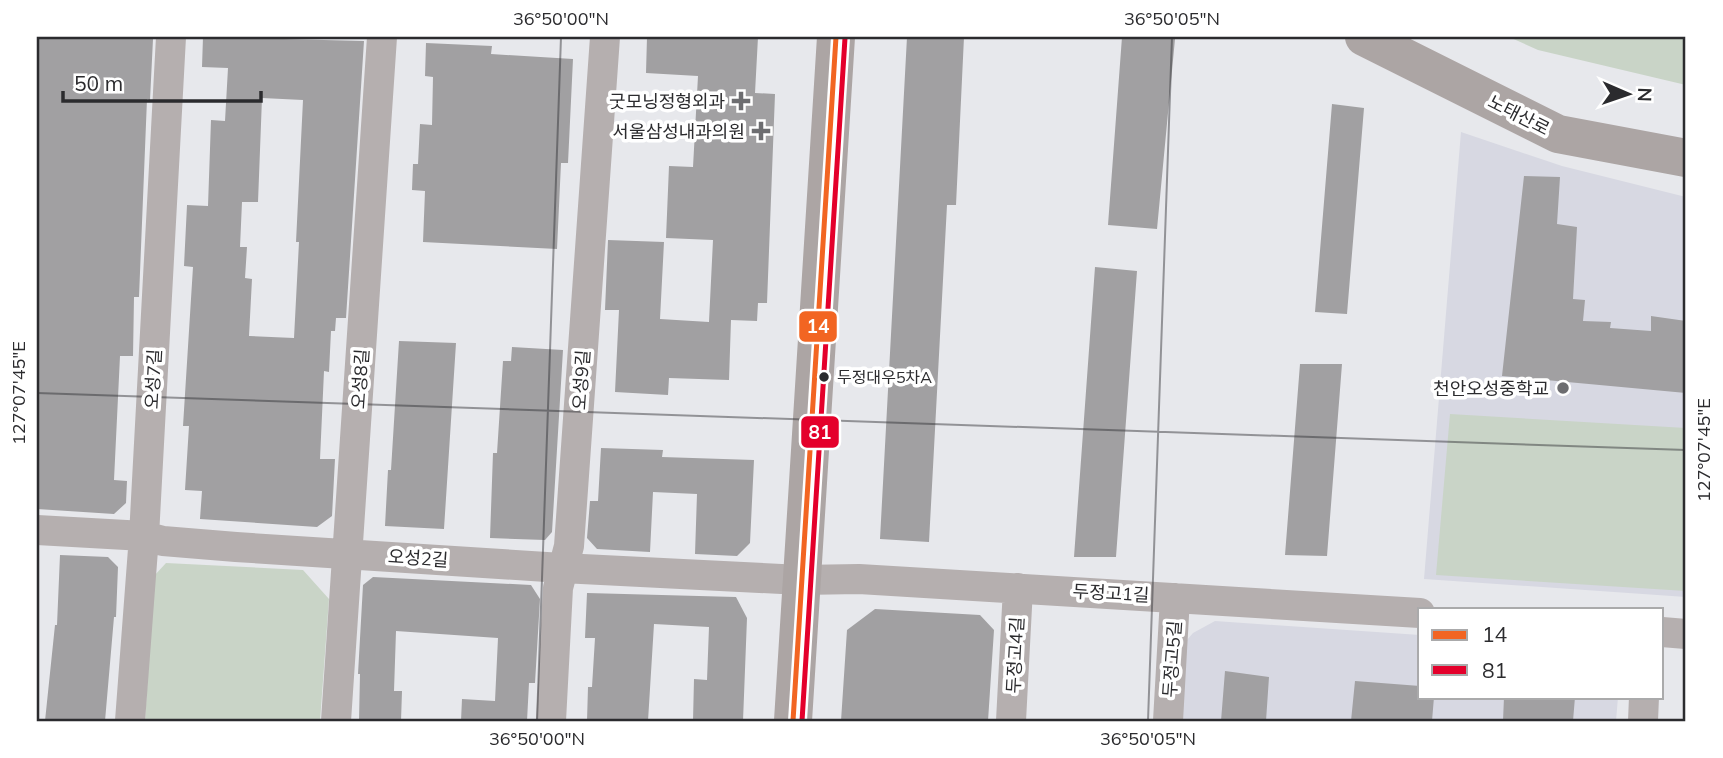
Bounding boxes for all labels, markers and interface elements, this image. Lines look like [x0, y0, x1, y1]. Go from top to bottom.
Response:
text: 36°50'00"N [513, 7, 609, 30]
text: 36°50'05"N [1124, 7, 1220, 30]
scale bar [63, 60, 261, 104]
north arrow [1594, 60, 1664, 130]
text: 50 m [74, 70, 123, 96]
text: N [1633, 87, 1657, 102]
place label: 굿모닝정형외과 [609, 90, 725, 113]
street label: 노태산로 [1484, 90, 1554, 140]
marker: 굿모닝정형외과 [731, 91, 751, 111]
place label: 서울삼성내과의원 [613, 120, 745, 143]
marker: 서울삼성내과의원 [751, 121, 771, 141]
line badge: 14 [798, 310, 838, 343]
text: 14 [807, 314, 830, 338]
text: 127°07'45"E [7, 341, 30, 445]
street label: 오성7길 [140, 348, 166, 410]
street label: 오성8길 [346, 348, 374, 410]
street label: 오성9길 [567, 349, 595, 411]
place label: 두정대우5차A [837, 367, 932, 387]
marker: 두정대우5차A [817, 370, 831, 384]
place label: 천안오성중학교 [1433, 377, 1549, 400]
marker: 천안오성중학교 [1555, 380, 1571, 396]
text: 127°07'45"E [1692, 398, 1715, 502]
line badge: 81 [800, 415, 840, 449]
text: 81 [809, 420, 831, 444]
street label: 오성2길 [387, 544, 449, 572]
street label: 두정고1길 [1072, 579, 1150, 607]
legend [1418, 608, 1664, 698]
street label: 두정고4길 [1001, 616, 1029, 694]
street label: 두정고5길 [1158, 620, 1186, 698]
text: 14 [1482, 621, 1508, 647]
text: 81 [1482, 657, 1507, 683]
text: 36°50'00"N [489, 727, 585, 750]
text: 36°50'05"N [1100, 727, 1196, 750]

